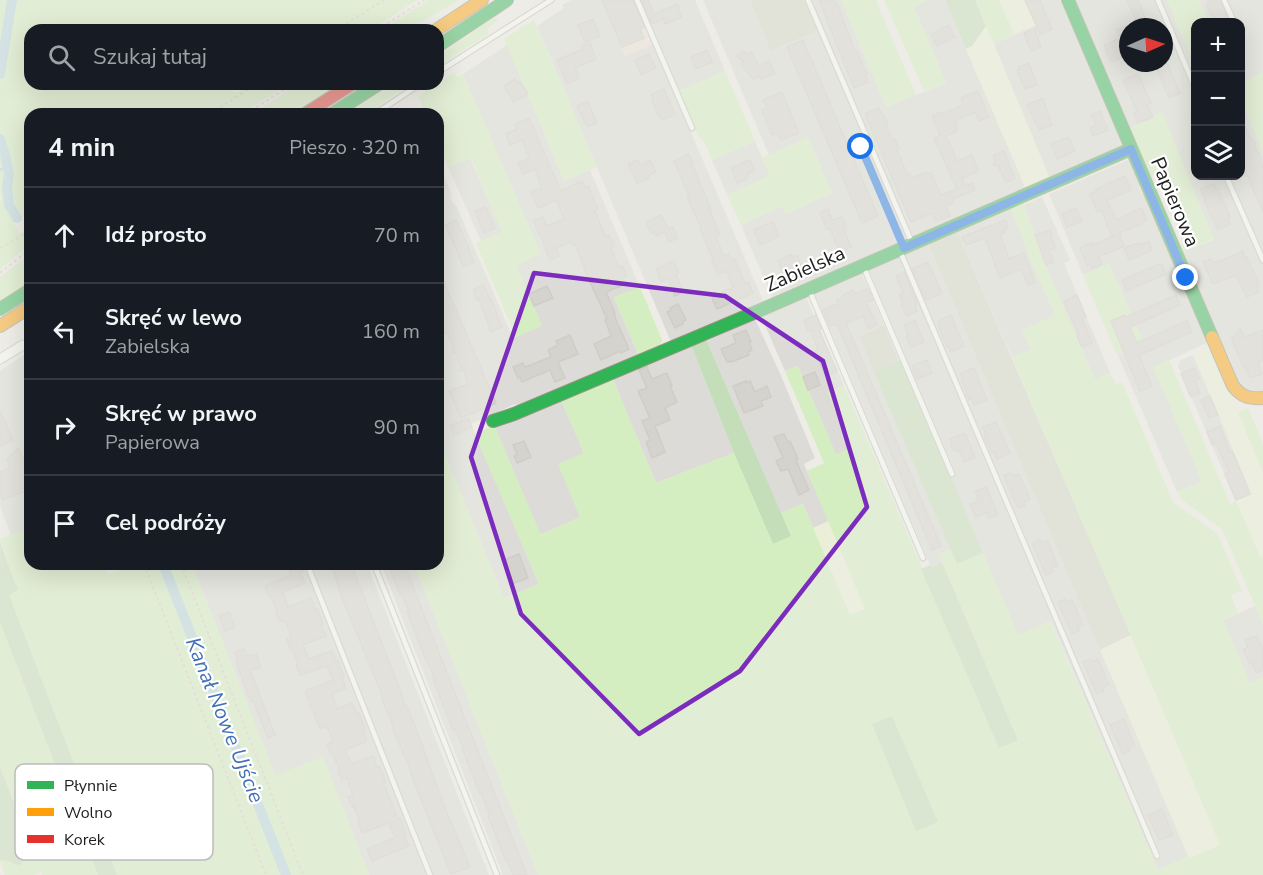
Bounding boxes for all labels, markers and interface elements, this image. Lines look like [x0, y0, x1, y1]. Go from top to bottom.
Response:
north arrow [1119, 18, 1173, 72]
map controls [1191, 18, 1245, 180]
button: + [1191, 18, 1245, 72]
search box [24, 24, 444, 90]
icon: search [45, 41, 78, 74]
text: Szukaj tutaj [93, 42, 207, 72]
button: − [1191, 72, 1245, 126]
button: layers [1191, 126, 1245, 180]
text: 4 min [48, 130, 115, 165]
route start [847, 133, 873, 159]
text: Pieszo · 320 m [289, 134, 420, 161]
street label: Papierowa [1144, 153, 1206, 251]
icon: ahead [48, 219, 81, 252]
text: Idź prosto [105, 220, 207, 250]
text: 70 m [374, 222, 420, 249]
street label: Zabielska [761, 239, 849, 299]
route end [1172, 264, 1198, 290]
text: Skręć w lewo [105, 303, 242, 333]
icon: left [48, 315, 81, 348]
text: 160 m [362, 318, 420, 345]
text: Zabielska [105, 333, 190, 360]
text: Skręć w prawo [105, 399, 257, 429]
icon: right [48, 411, 81, 444]
text: 90 m [374, 414, 420, 441]
text: Papierowa [105, 429, 200, 456]
icon: arrive [48, 507, 81, 540]
text: Cel podróży [105, 508, 226, 538]
water label: Kanał Nowe Ujście [179, 633, 271, 807]
legend [15, 764, 213, 860]
text: Płynnie [64, 775, 117, 797]
text: Wolno [64, 802, 112, 824]
text: Korek [64, 829, 106, 851]

